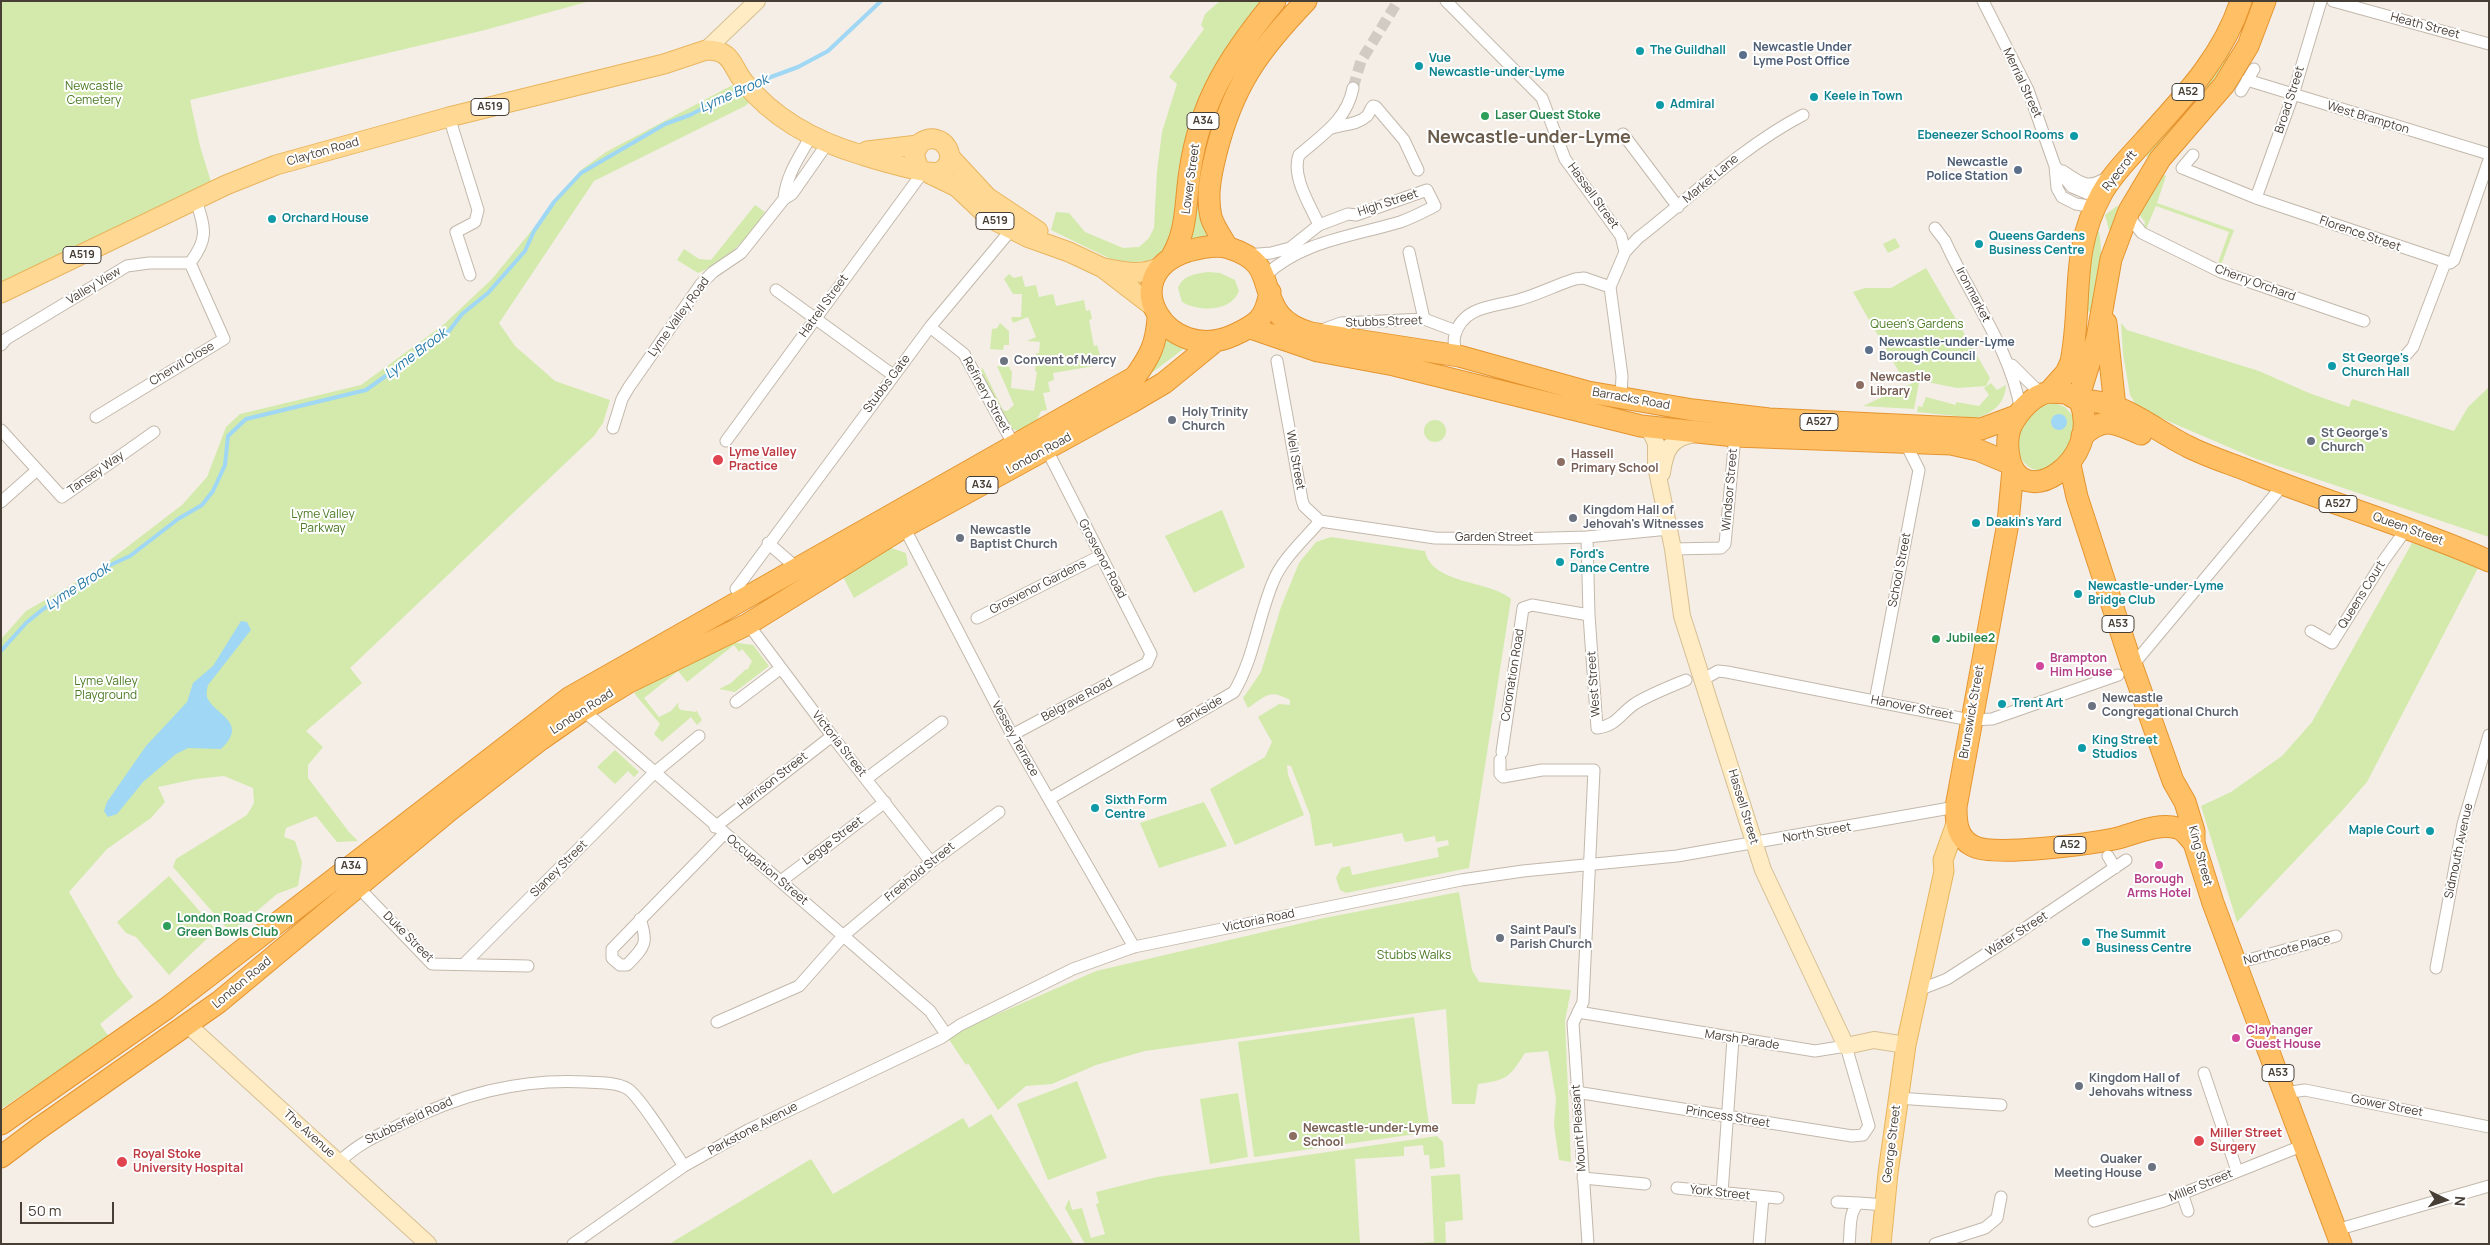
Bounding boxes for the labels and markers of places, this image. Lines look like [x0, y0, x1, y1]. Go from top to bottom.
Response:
place label: Newcastle Under Lyme Post Office [1753, 41, 1852, 69]
place label: The Guildhall [1650, 44, 1726, 58]
marker: The Guildhall [1634, 45, 1646, 57]
marker: Newcastle Under Lyme Post Office [1737, 49, 1749, 61]
place label: Vue Newcastle-under-Lyme [1429, 52, 1565, 80]
marker: Vue Newcastle-under-Lyme [1413, 60, 1425, 72]
place label: Keele in Town [1824, 90, 1903, 104]
marker: Keele in Town [1808, 91, 1820, 103]
place label: Admiral [1670, 98, 1715, 112]
marker: Admiral [1654, 99, 1666, 111]
place label: Laser Quest Stoke [1495, 109, 1601, 123]
marker: Laser Quest Stoke [1479, 110, 1491, 122]
place label: Ebeneezer School Rooms [1917, 129, 2064, 143]
marker: Ebeneezer School Rooms [2068, 130, 2080, 142]
place label: Newcastle Police Station [1926, 156, 2008, 184]
marker: Newcastle Police Station [2012, 164, 2024, 176]
place label: Orchard House [282, 212, 369, 226]
marker: Orchard House [266, 213, 278, 225]
place label: Queens Gardens Business Centre [1989, 230, 2085, 258]
marker: Queens Gardens Business Centre [1973, 238, 1985, 250]
place label: Newcastle-under-Lyme Borough Council [1879, 336, 2015, 364]
marker: Newcastle-under-Lyme Borough Council [1863, 344, 1875, 356]
place label: St George's Church Hall [2342, 352, 2410, 380]
place label: Convent of Mercy [1014, 354, 1116, 368]
marker: Convent of Mercy [998, 355, 1010, 367]
marker: St George's Church Hall [2326, 360, 2338, 372]
place label: Newcastle Library [1870, 371, 1931, 399]
marker: Newcastle Library [1854, 379, 1866, 391]
place label: Holy Trinity Church [1182, 406, 1248, 434]
marker: Holy Trinity Church [1166, 414, 1178, 426]
place label: St George's Church [2321, 427, 2388, 455]
marker: St George's Church [2305, 435, 2317, 447]
place label: Lyme Valley Practice [729, 446, 796, 474]
place label: Hassell Primary School [1571, 448, 1659, 476]
marker: Lyme Valley Practice [711, 453, 725, 467]
marker: Hassell Primary School [1555, 456, 1567, 468]
place label: Kingdom Hall of Jehovah's Witnesses [1583, 504, 1704, 532]
marker: Kingdom Hall of Jehovah's Witnesses [1567, 512, 1579, 524]
place label: Deakin's Yard [1986, 516, 2062, 530]
marker: Deakin's Yard [1970, 517, 1982, 529]
place label: Newcastle Baptist Church [970, 524, 1057, 552]
marker: Newcastle Baptist Church [954, 532, 966, 544]
place label: Ford's Dance Centre [1570, 548, 1650, 576]
marker: Ford's Dance Centre [1554, 556, 1566, 568]
place label: Newcastle-under-Lyme Bridge Club [2088, 580, 2224, 608]
marker: Newcastle-under-Lyme Bridge Club [2072, 588, 2084, 600]
place label: Jubilee2 [1946, 632, 1995, 646]
marker: Jubilee2 [1930, 633, 1942, 645]
place label: Brampton Him House [2050, 652, 2113, 680]
marker: Brampton Him House [2034, 660, 2046, 672]
place label: Newcastle Congregational Church [2102, 692, 2238, 720]
place label: Trent Art [2012, 697, 2064, 711]
marker: Trent Art [1996, 698, 2008, 710]
marker: Newcastle Congregational Church [2086, 700, 2098, 712]
place label: King Street Studios [2092, 734, 2158, 762]
marker: King Street Studios [2076, 742, 2088, 754]
place label: Sixth Form Centre [1105, 794, 1167, 822]
marker: Sixth Form Centre [1089, 802, 1101, 814]
place label: Maple Court [2349, 824, 2420, 838]
marker: Maple Court [2424, 825, 2436, 837]
marker: Borough Arms Hotel [2153, 859, 2165, 871]
place label: Borough Arms Hotel [2127, 873, 2191, 901]
place label: London Road Crown Green Bowls Club [177, 912, 293, 940]
marker: London Road Crown Green Bowls Club [161, 920, 173, 932]
place label: Saint Paul's Parish Church [1510, 924, 1592, 952]
place label: The Summit Business Centre [2096, 928, 2191, 956]
marker: Saint Paul's Parish Church [1494, 932, 1506, 944]
marker: The Summit Business Centre [2080, 936, 2092, 948]
place label: Clayhanger Guest House [2246, 1024, 2321, 1052]
marker: Clayhanger Guest House [2230, 1032, 2242, 1044]
place label: Kingdom Hall of Jehovahs witness [2089, 1072, 2192, 1100]
marker: Kingdom Hall of Jehovahs witness [2073, 1080, 2085, 1092]
place label: Newcastle-under-Lyme School [1303, 1122, 1439, 1150]
place label: Miller Street Surgery [2210, 1127, 2282, 1155]
marker: Newcastle-under-Lyme School [1287, 1130, 1299, 1142]
marker: Miller Street Surgery [2192, 1134, 2206, 1148]
place label: Royal Stoke University Hospital [133, 1148, 243, 1176]
place label: Quaker Meeting House [2054, 1153, 2142, 1181]
marker: Royal Stoke University Hospital [115, 1155, 129, 1169]
marker: Quaker Meeting House [2146, 1161, 2158, 1173]

